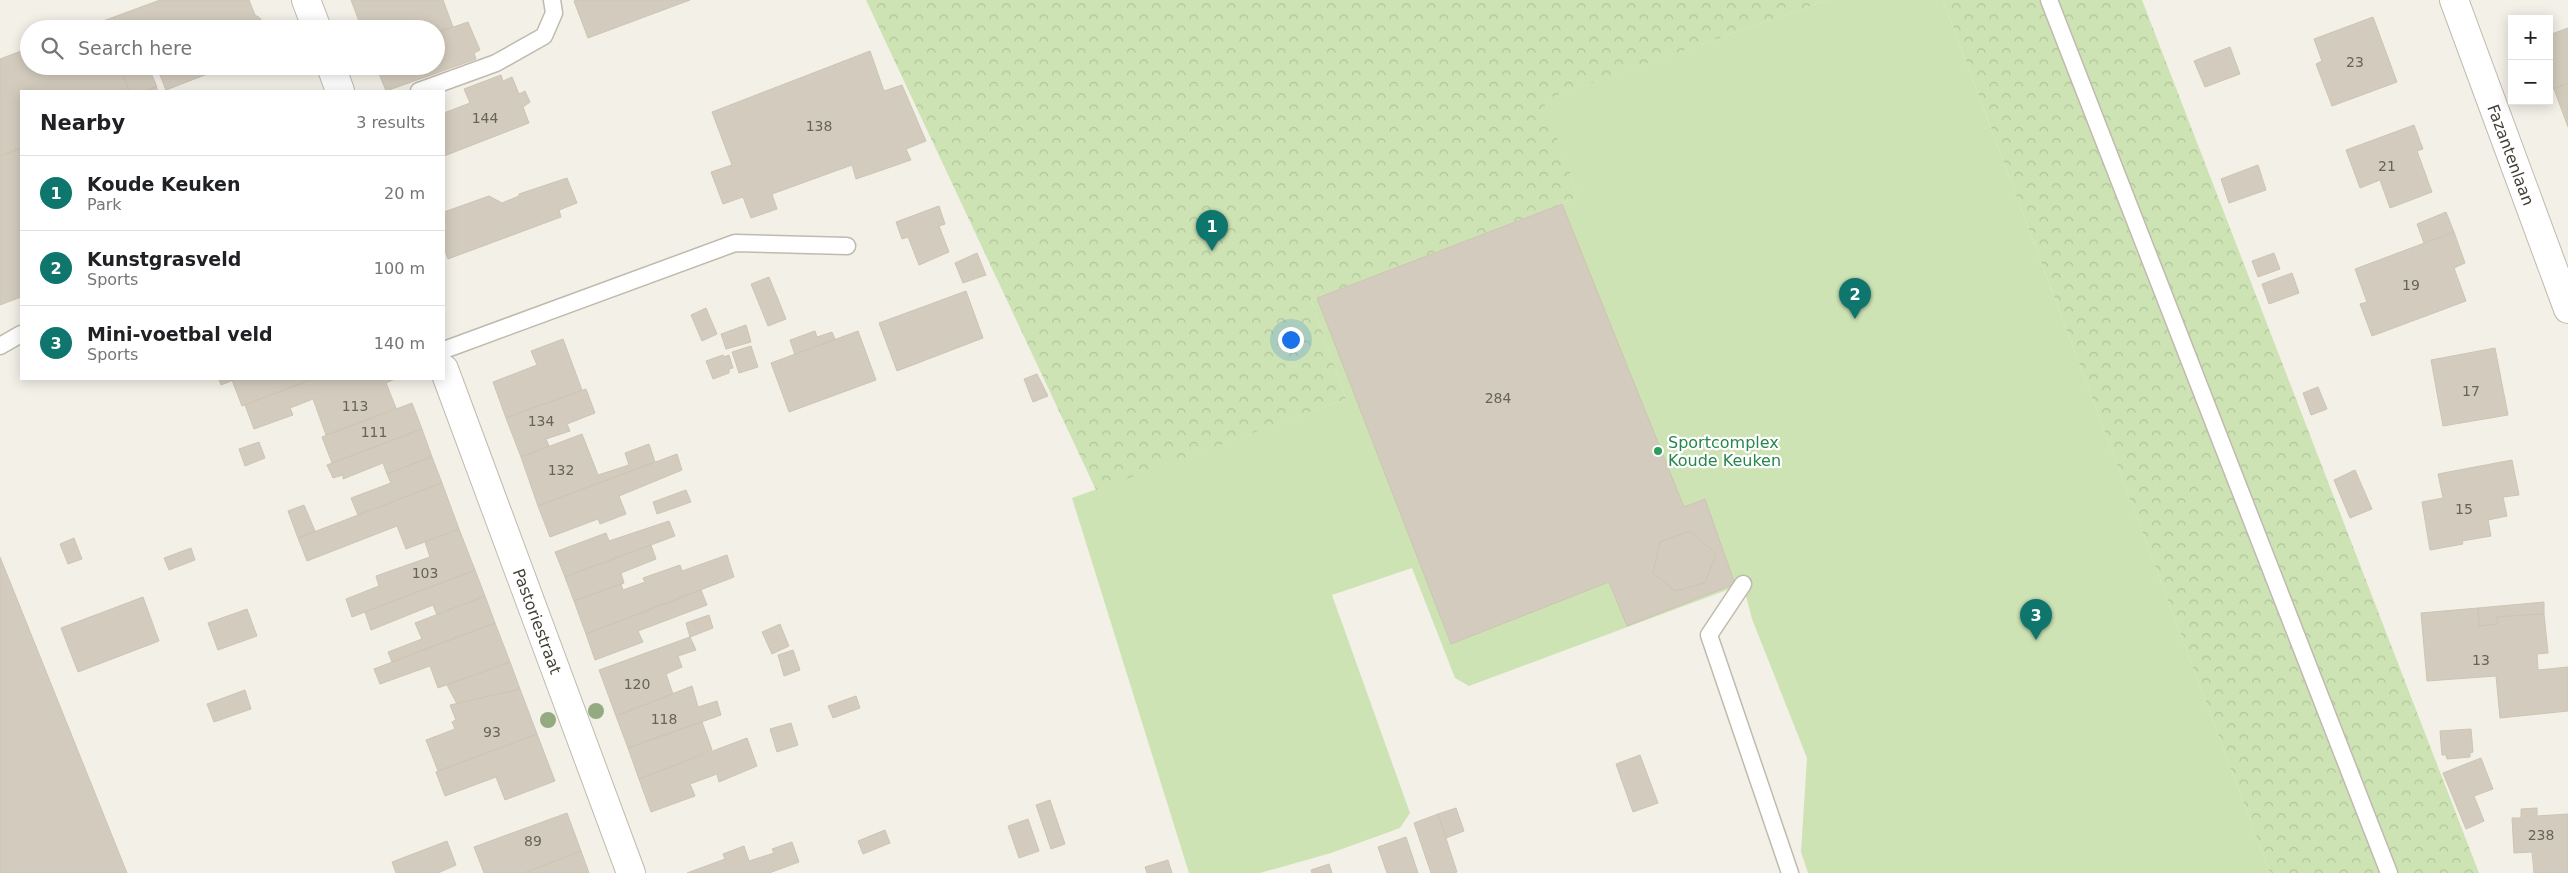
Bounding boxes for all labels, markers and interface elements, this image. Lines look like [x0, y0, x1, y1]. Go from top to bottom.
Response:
map controls [2508, 15, 2553, 105]
button: + [2508, 15, 2553, 60]
search box [20, 20, 445, 75]
icon: search [38, 34, 66, 62]
text: Search here [78, 37, 192, 59]
house number: 23 [2346, 54, 2364, 70]
button: − [2508, 60, 2553, 105]
street label: Fazantenlaan [2484, 102, 2538, 208]
house number: 144 [472, 110, 498, 126]
text: Nearby [40, 111, 125, 135]
text: 3 results [356, 113, 425, 132]
house number: 138 [806, 118, 832, 134]
house number: 21 [2378, 158, 2396, 174]
text: Koude Keuken [87, 173, 240, 195]
text: 1 [50, 184, 62, 203]
text: 20 m [384, 184, 425, 203]
text: Park [87, 195, 122, 214]
pin: 1 [1196, 210, 1228, 251]
text: Kunstgrasveld [87, 248, 241, 270]
text: 2 [50, 259, 62, 278]
text: 100 m [374, 259, 425, 278]
text: Sports [87, 270, 138, 289]
house number: 19 [2402, 277, 2420, 293]
pin: 2 [1839, 278, 1871, 319]
text: Mini-voetbal veld [87, 323, 273, 345]
your location [1278, 327, 1304, 353]
text: 3 [50, 334, 62, 353]
text: 140 m [374, 334, 425, 353]
text: Sports [87, 345, 138, 364]
house number: 17 [2462, 383, 2480, 399]
house number: 284 [1485, 390, 1511, 406]
house number: 113 [342, 398, 368, 414]
house number: 134 [528, 413, 554, 429]
house number: 111 [361, 424, 387, 440]
place label: Sportcomplex Koude Keuken [1668, 433, 1781, 470]
marker: Sportcomplex Koude Keuken [1652, 445, 1664, 457]
house number: 132 [548, 462, 574, 478]
house number: 15 [2455, 501, 2473, 517]
house number: 103 [412, 565, 438, 581]
street label: Pastoriestraat [509, 566, 566, 677]
pin: 3 [2020, 599, 2052, 640]
house number: 13 [2472, 652, 2490, 668]
house number: 120 [624, 676, 650, 692]
house number: 118 [651, 711, 677, 727]
house number: 93 [483, 724, 501, 740]
house number: 238 [2528, 827, 2554, 843]
house number: 89 [524, 833, 542, 849]

